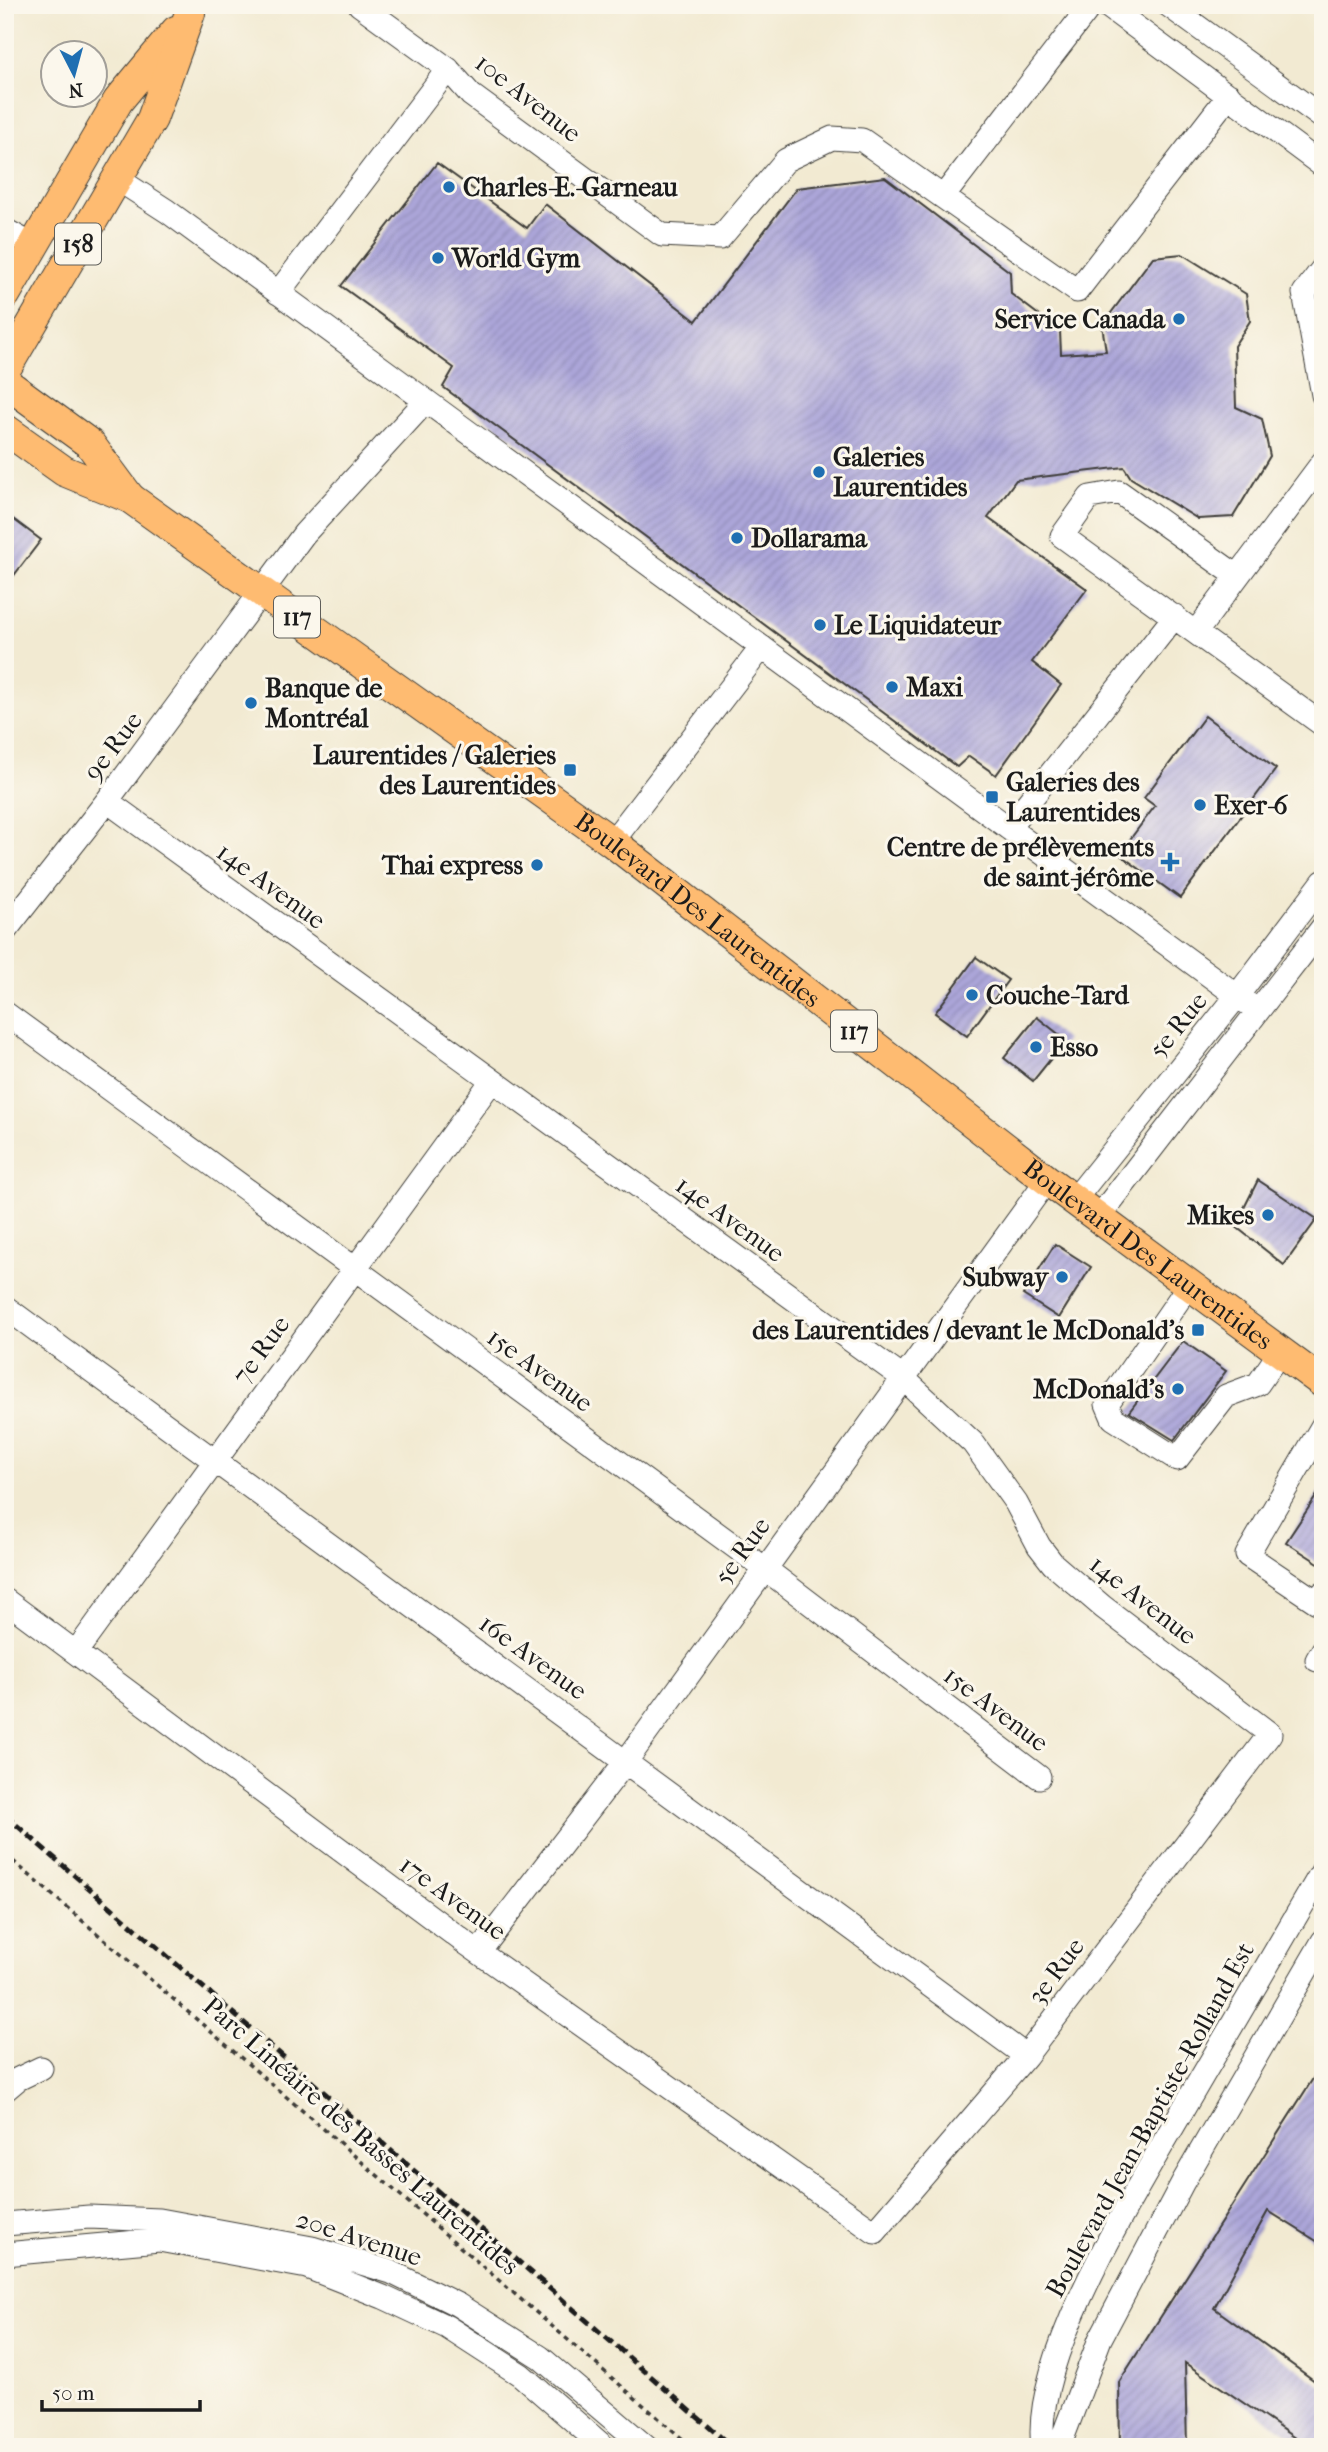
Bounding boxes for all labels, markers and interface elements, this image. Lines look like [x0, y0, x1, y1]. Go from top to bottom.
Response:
north arrow [38, 38, 108, 108]
street label: 10e Avenue [469, 47, 587, 149]
text: N [67, 78, 84, 102]
place label: Charles-E.-Garneau [463, 172, 678, 203]
marker: Charles-E.-Garneau [441, 179, 457, 195]
road number: 158 [55, 224, 101, 264]
place label: World Gym [451, 243, 580, 274]
marker: World Gym [430, 250, 446, 266]
place label: Service Canada [994, 304, 1166, 335]
marker: Service Canada [1171, 311, 1187, 327]
place label: Galeries Laurentides [833, 442, 968, 503]
marker: Galeries Laurentides [811, 464, 827, 480]
place label: Dollarama [751, 523, 868, 554]
marker: Dollarama [729, 530, 745, 546]
road number: 117 [274, 596, 320, 638]
place label: Le Liquidateur [834, 610, 1002, 641]
marker: Le Liquidateur [812, 617, 828, 633]
place label: Maxi [906, 672, 963, 703]
place label: Banque de Montréal [265, 673, 383, 734]
marker: Maxi [884, 679, 900, 695]
marker: Banque de Montréal [243, 695, 259, 711]
street label: 9e Rue [77, 705, 149, 786]
place label: Laurentides / Galeries des Laurentides [313, 740, 556, 801]
marker: Laurentides / Galeries des Laurentides [562, 762, 578, 778]
place label: Galeries des Laurentides [1006, 767, 1141, 828]
marker: Galeries des Laurentides [984, 789, 1000, 805]
place label: Exer-6 [1214, 790, 1289, 821]
marker: Exer-6 [1192, 797, 1208, 813]
street label: Boulevard Des Laurentides [569, 805, 827, 1014]
place label: Centre de prélèvements de saint-jérôme [887, 832, 1154, 893]
street label: 14e Avenue [211, 836, 332, 936]
place label: Thai express [381, 850, 523, 881]
marker: Centre de prélèvements de saint-jérôme [1160, 852, 1180, 872]
marker: Thai express [529, 857, 545, 873]
place label: Couche-Tard [986, 980, 1130, 1011]
street label: 5e Rue [1142, 986, 1214, 1064]
marker: Couche-Tard [964, 987, 980, 1003]
road number: 117 [831, 1010, 877, 1051]
place label: Esso [1050, 1032, 1098, 1063]
marker: Esso [1028, 1039, 1044, 1055]
street label: Boulevard Des Laurentides [1017, 1152, 1279, 1356]
street label: 14e Avenue [670, 1169, 791, 1269]
place label: Mikes [1187, 1200, 1254, 1231]
marker: Mikes [1260, 1207, 1276, 1223]
place label: Subway [962, 1262, 1050, 1293]
marker: Subway [1054, 1269, 1070, 1285]
street label: 7e Rue [226, 1310, 296, 1390]
place label: des Laurentides / devant le McDonald's [752, 1315, 1184, 1346]
street label: 15e Avenue [481, 1321, 599, 1419]
marker: des Laurentides / devant le McDonald's [1190, 1322, 1206, 1338]
place label: McDonald's [1033, 1374, 1164, 1405]
marker: McDonald's [1170, 1381, 1186, 1397]
street label: 5e Rue [707, 1511, 777, 1591]
street label: 14e Avenue [1083, 1549, 1203, 1651]
street label: 16e Avenue [473, 1608, 593, 1707]
street label: 15e Avenue [938, 1660, 1054, 1758]
street label: 17e Avenue [394, 1849, 512, 1947]
street label: 3e Rue [1021, 1932, 1091, 2010]
street label: Boulevard Jean-Baptiste-Rolland Est [1039, 1936, 1261, 2303]
street label: Parc Linéaire des Basses Laurentides [197, 1990, 525, 2282]
street label: 20e Avenue [292, 2203, 426, 2273]
scale bar [42, 2368, 200, 2412]
text: 50 m [52, 2381, 95, 2405]

